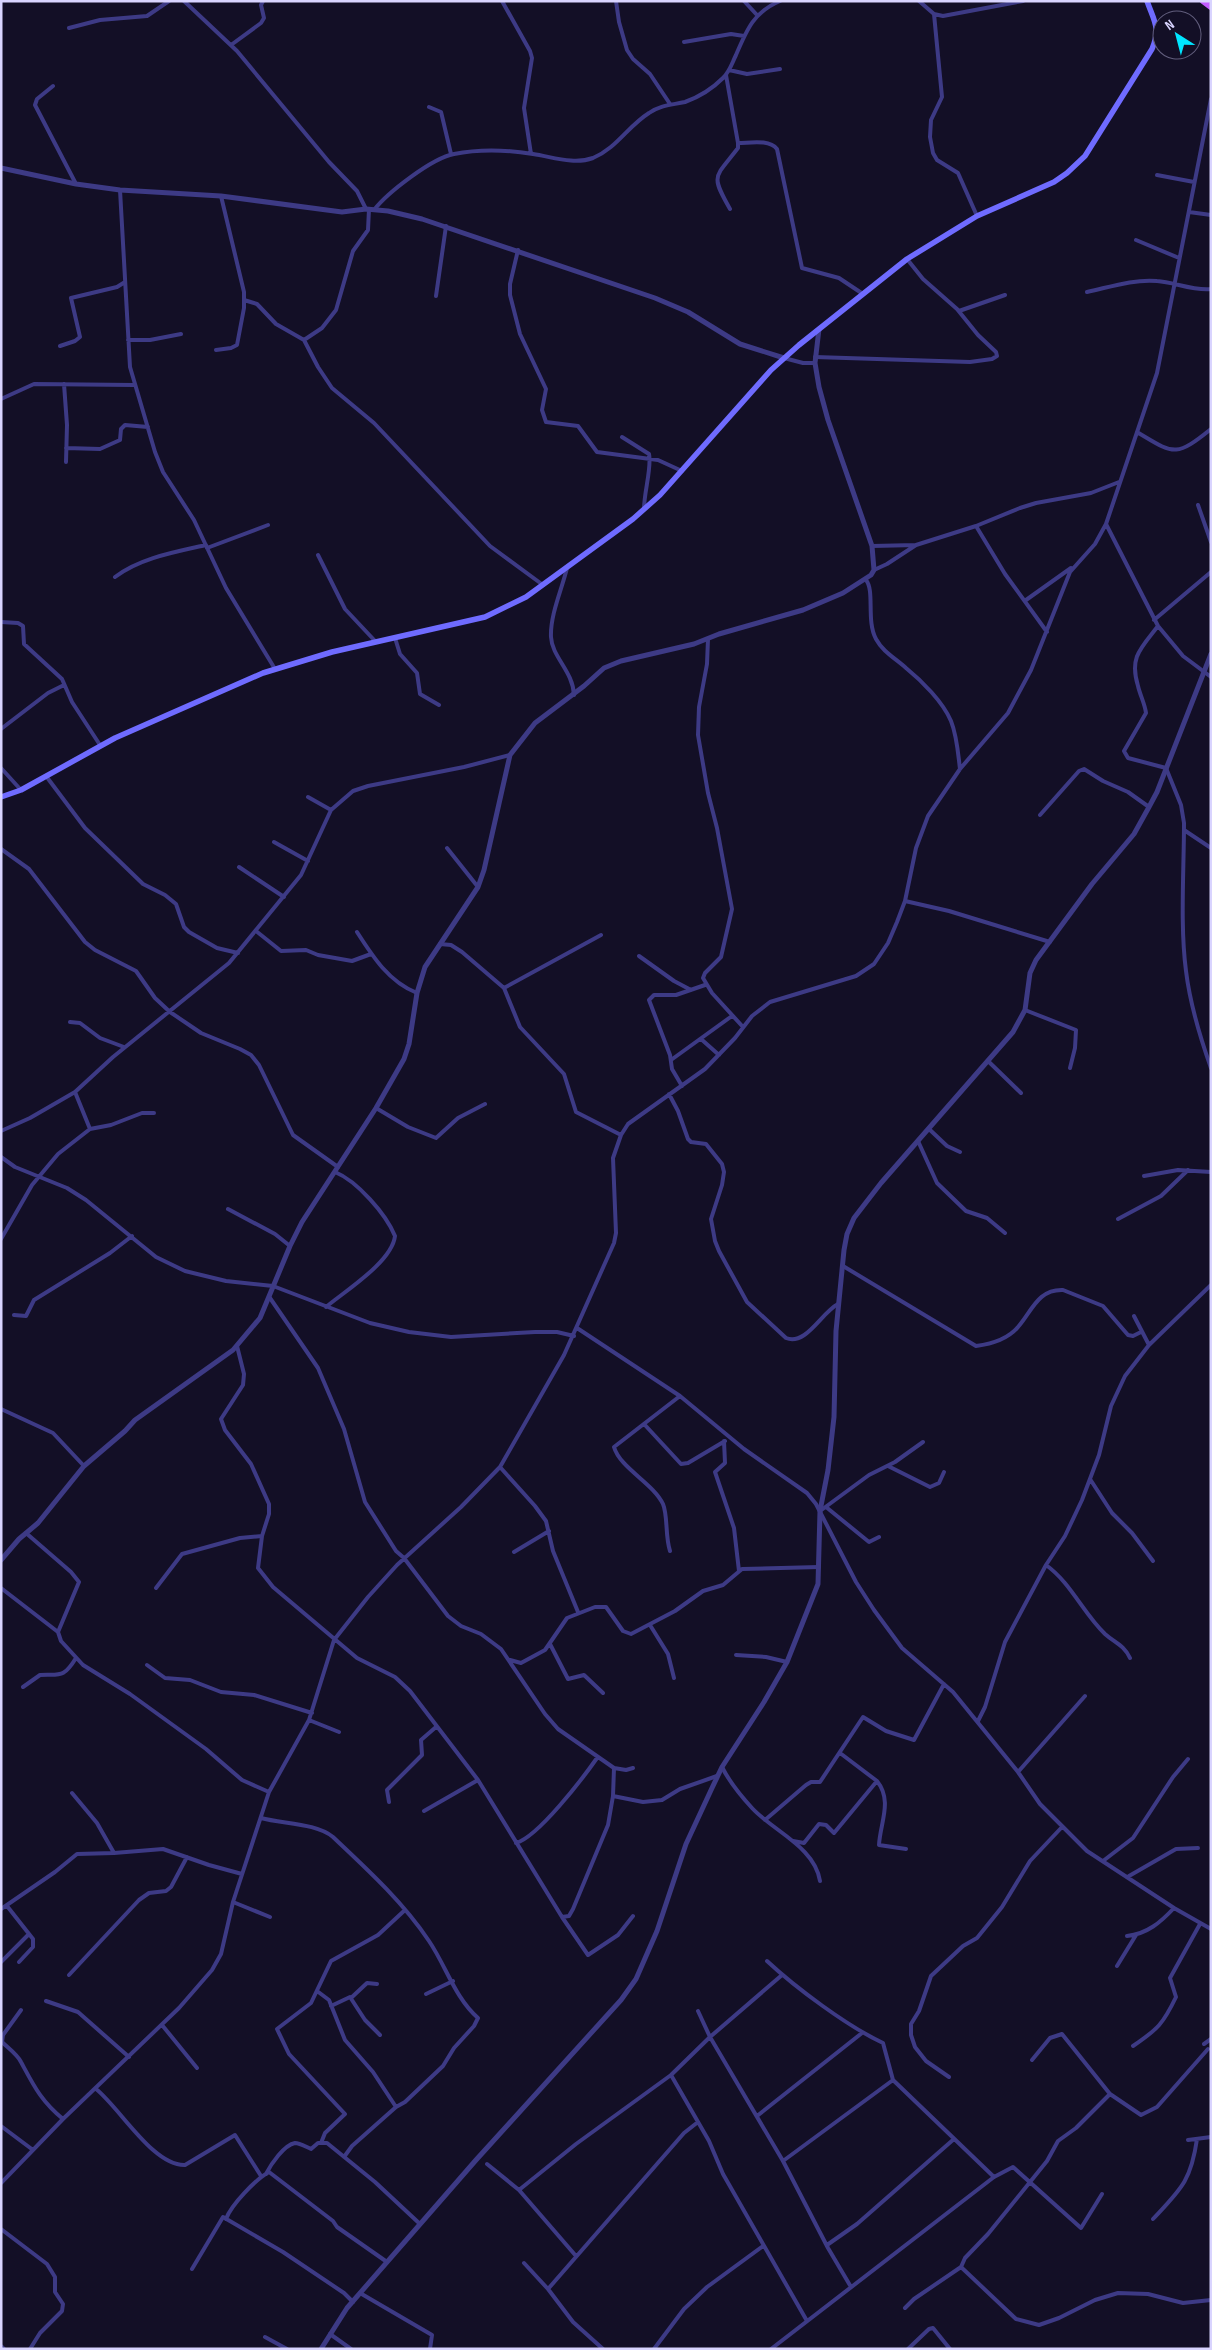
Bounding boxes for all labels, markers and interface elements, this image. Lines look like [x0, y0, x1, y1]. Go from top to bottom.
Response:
north arrow [1152, 10, 1202, 60]
text: N [1162, 16, 1178, 34]

